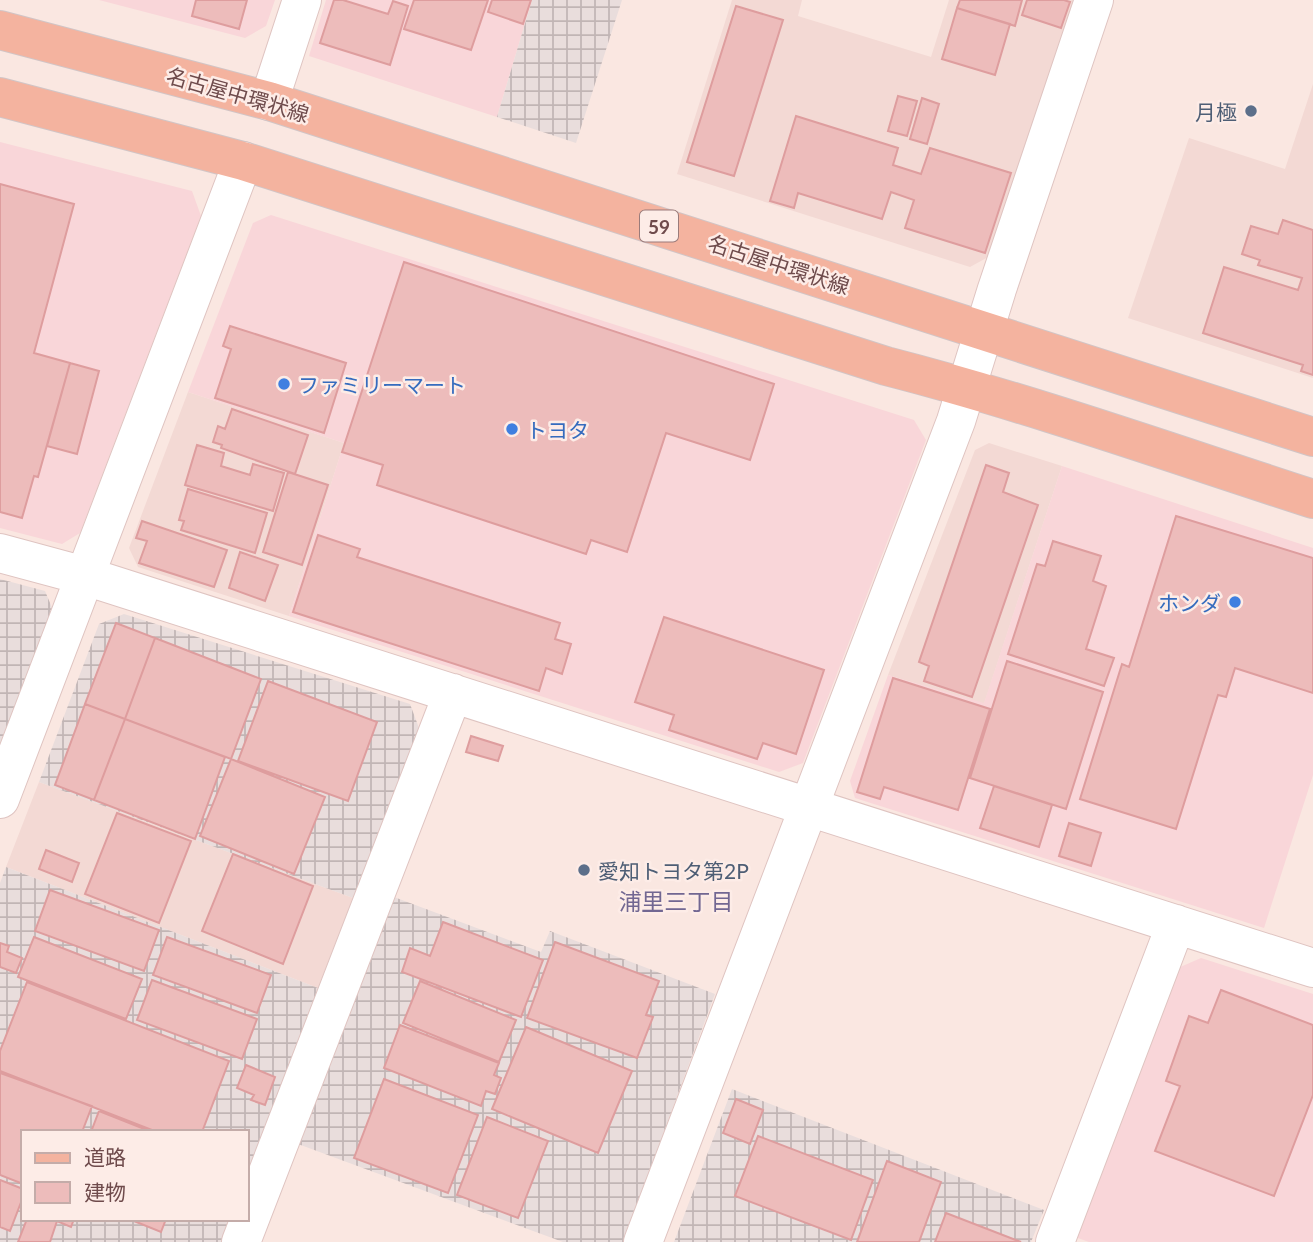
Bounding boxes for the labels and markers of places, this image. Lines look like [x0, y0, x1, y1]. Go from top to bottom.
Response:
place label: 月極 [1195, 99, 1237, 124]
marker: 月極 [1243, 103, 1259, 119]
place label: ファミリーマート [298, 372, 466, 397]
marker: ファミリーマート [276, 376, 292, 392]
place label: トヨタ [526, 417, 589, 442]
marker: トヨタ [504, 421, 520, 437]
place label: ホンダ [1158, 590, 1221, 615]
marker: ホンダ [1227, 594, 1243, 610]
place label: 愛知トヨタ第2P [598, 858, 749, 883]
marker: 愛知トヨタ第2P [576, 862, 592, 878]

